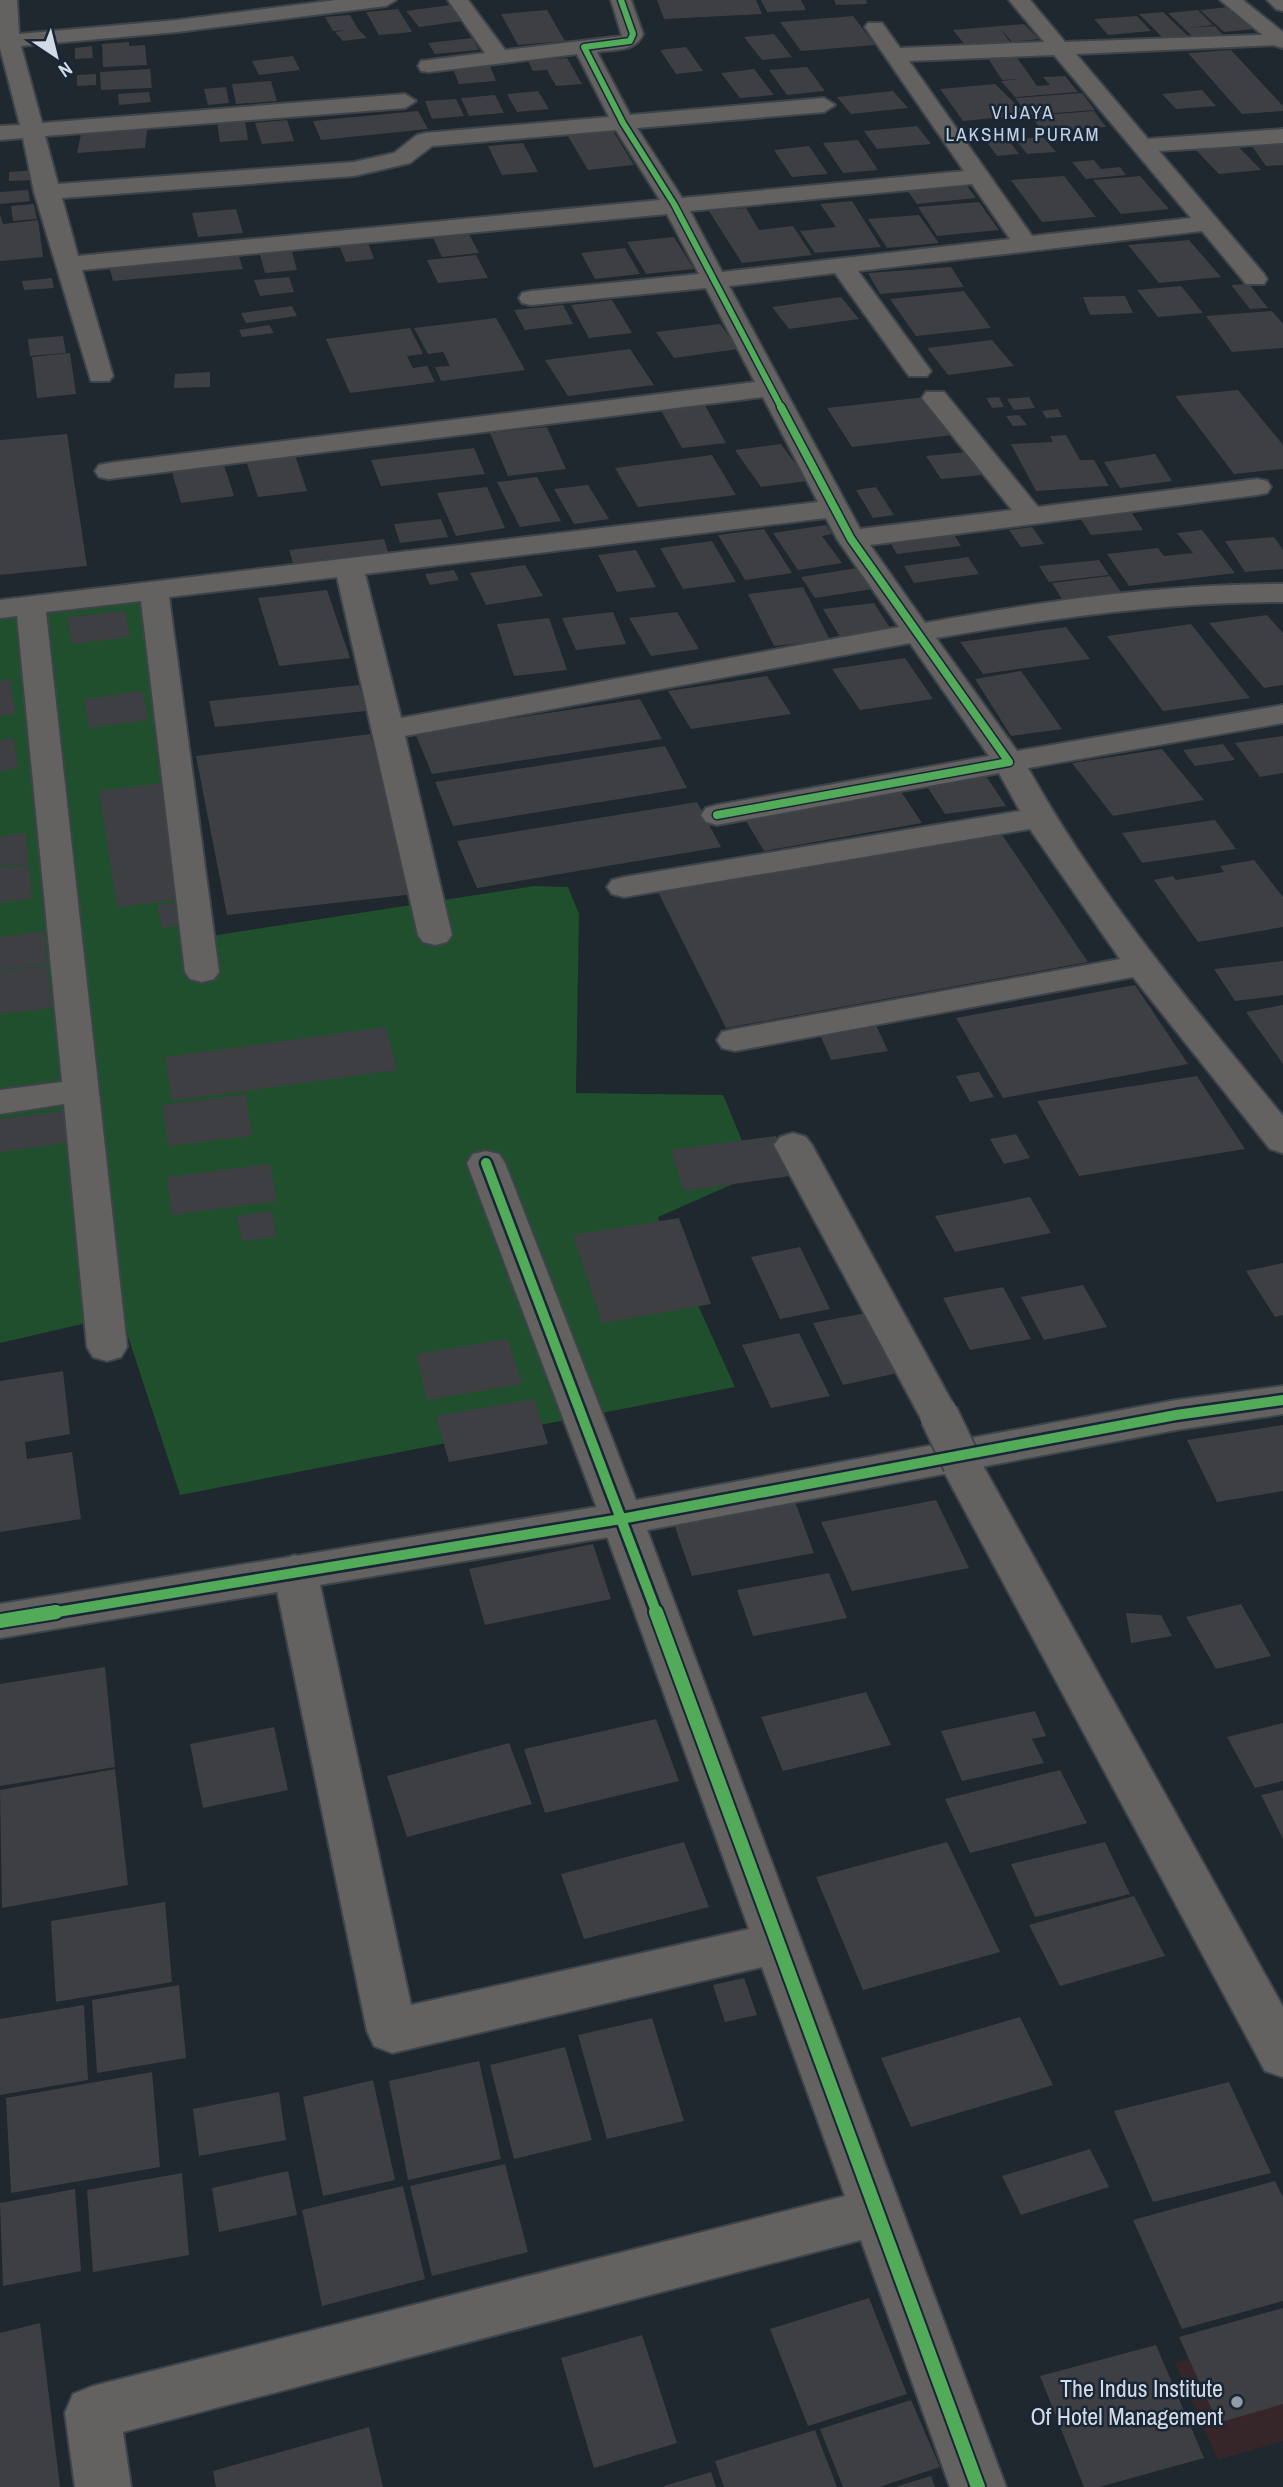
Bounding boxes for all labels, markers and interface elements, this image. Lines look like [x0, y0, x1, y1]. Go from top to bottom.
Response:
north arrow [21, 21, 91, 91]
text: N [54, 56, 78, 84]
district label: VIJAYA LAKSHMI PURAM [946, 99, 1101, 147]
place label: The Indus Institute Of Hotel Management [1030, 2372, 1224, 2432]
marker: The Indus Institute Of Hotel Management [1229, 2394, 1245, 2410]

